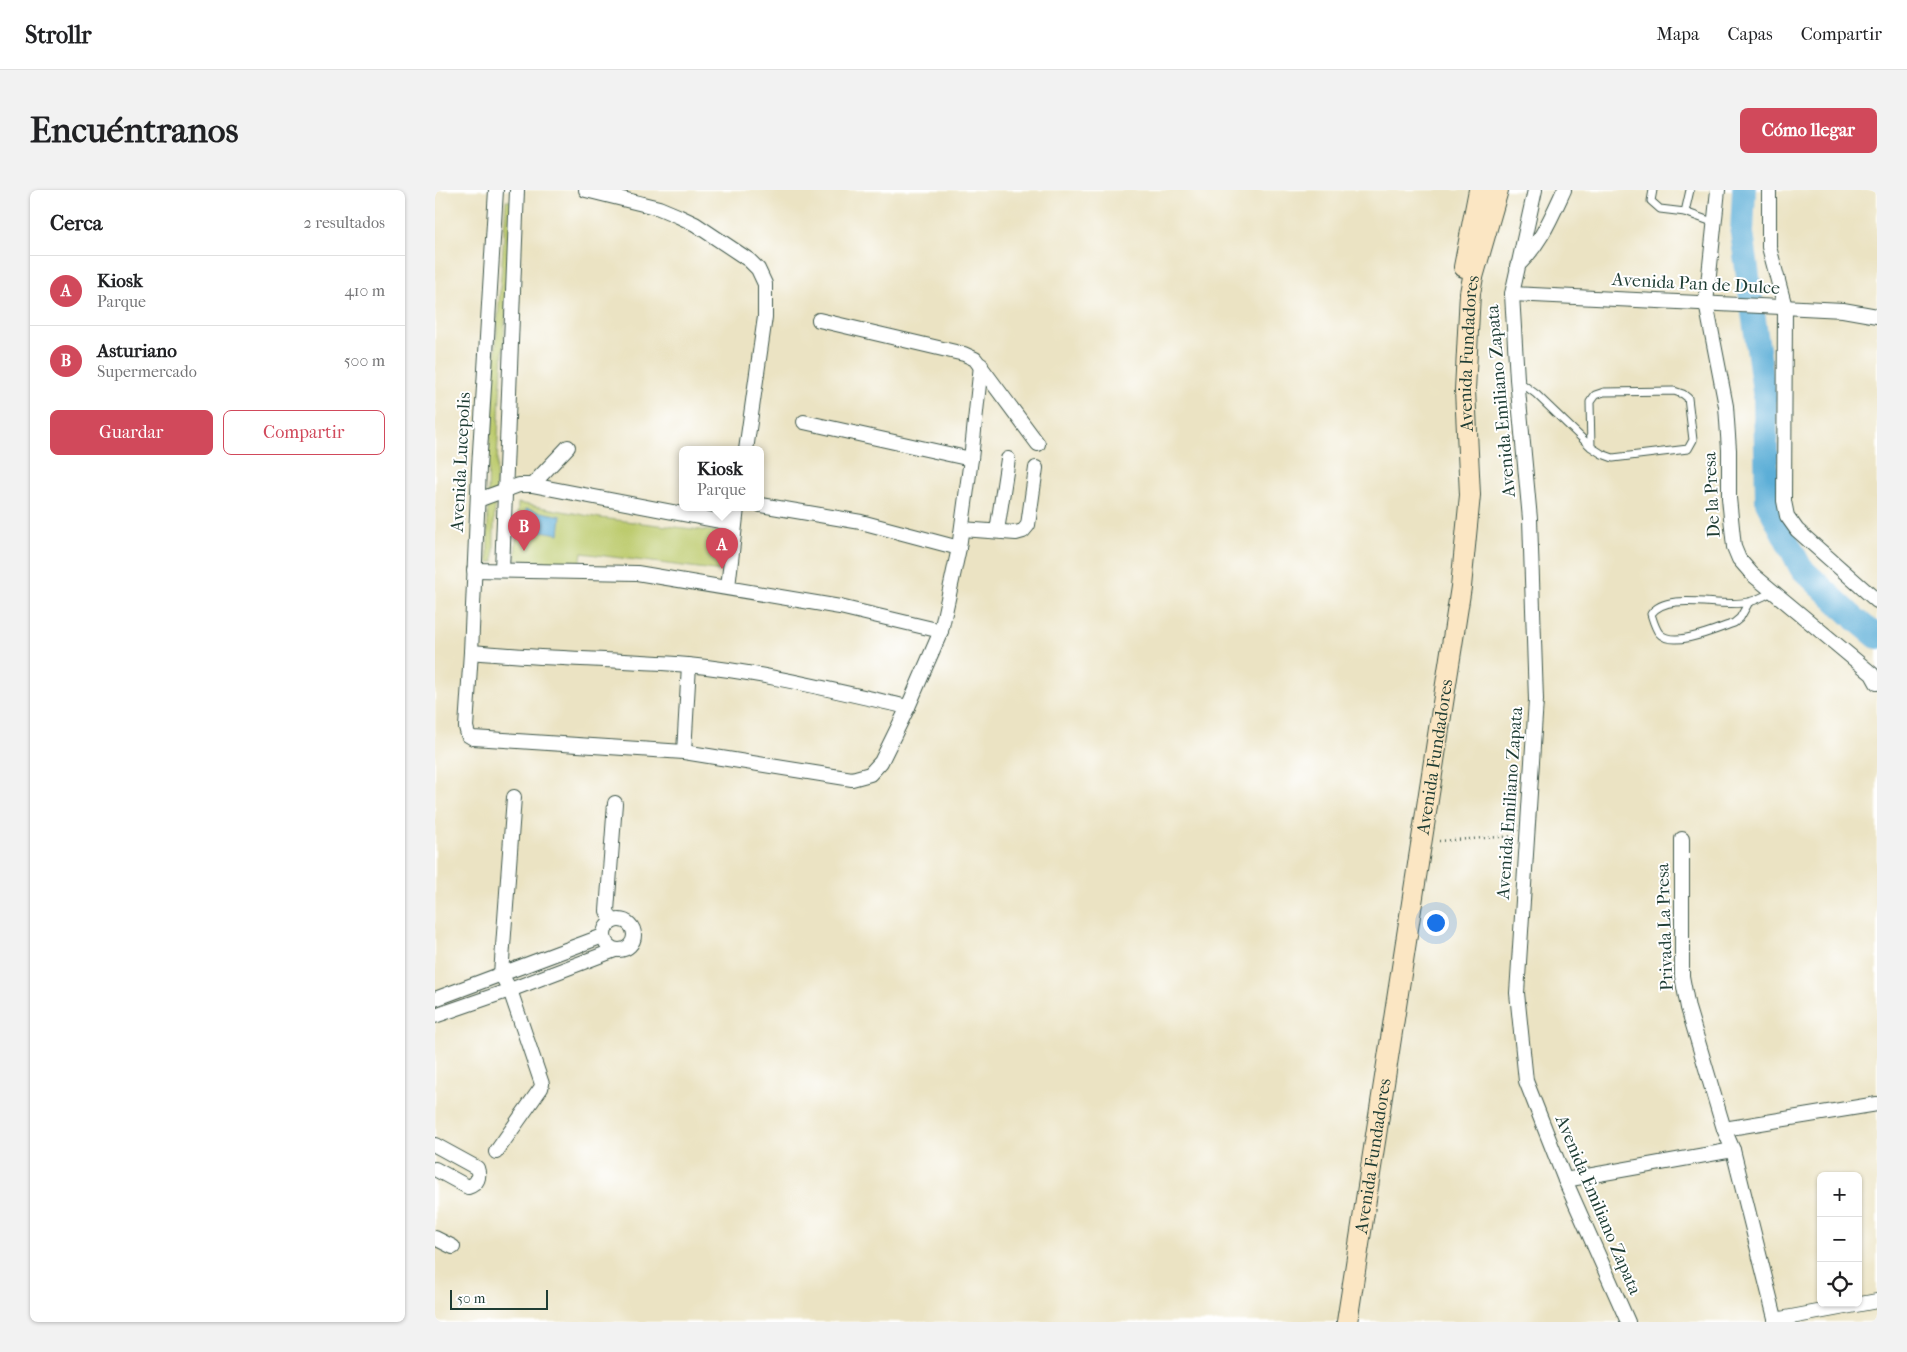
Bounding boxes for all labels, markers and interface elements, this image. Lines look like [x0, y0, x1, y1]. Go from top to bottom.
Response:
text: Strollr [25, 21, 92, 49]
text: Mapa [1657, 24, 1699, 45]
text: Capas [1727, 24, 1773, 45]
text: Compartir [1801, 24, 1882, 45]
button: Cómo llegar [1740, 108, 1877, 153]
text: Encuéntranos [30, 110, 238, 151]
text: Cerca [50, 211, 102, 235]
text: 2 resultados [304, 213, 385, 232]
street label: Avenida Pan de Dulce [1611, 269, 1781, 299]
text: Kiosk [97, 270, 143, 292]
street label: Avenida Fundadores [1454, 273, 1484, 433]
text: A [61, 281, 71, 300]
text: 410 m [344, 281, 385, 300]
text: Parque [97, 292, 146, 311]
street label: Avenida Emiliano Zapata [1482, 303, 1520, 499]
text: Asturiano [97, 340, 177, 362]
text: B [61, 351, 71, 370]
text: 500 m [344, 351, 385, 370]
text: Supermercado [97, 362, 197, 381]
street label: Avenida Lucepolis [447, 391, 475, 533]
button: Guardar [50, 410, 213, 455]
button: Compartir [223, 410, 385, 455]
popup [679, 446, 764, 511]
street label: De la Presa [1699, 451, 1725, 538]
text: Kiosk [697, 458, 743, 480]
text: Parque [697, 480, 746, 499]
pin: B [508, 510, 540, 551]
pin: A [706, 528, 738, 569]
street label: Avenida Fundadores [1412, 677, 1457, 837]
street label: Avenida Emiliano Zapata [1493, 705, 1527, 901]
street label: Privada La Presa [1652, 862, 1678, 991]
your location [1423, 910, 1449, 936]
street label: Avenida Fundadores [1350, 1077, 1395, 1236]
street label: Avenida Emiliano Zapata [1550, 1111, 1646, 1299]
map controls [1817, 1172, 1862, 1307]
button: + [1817, 1172, 1862, 1217]
button: − [1817, 1217, 1862, 1262]
button: locate [1817, 1262, 1862, 1307]
scale bar [450, 1287, 547, 1310]
text: 50 m [457, 1290, 485, 1307]

